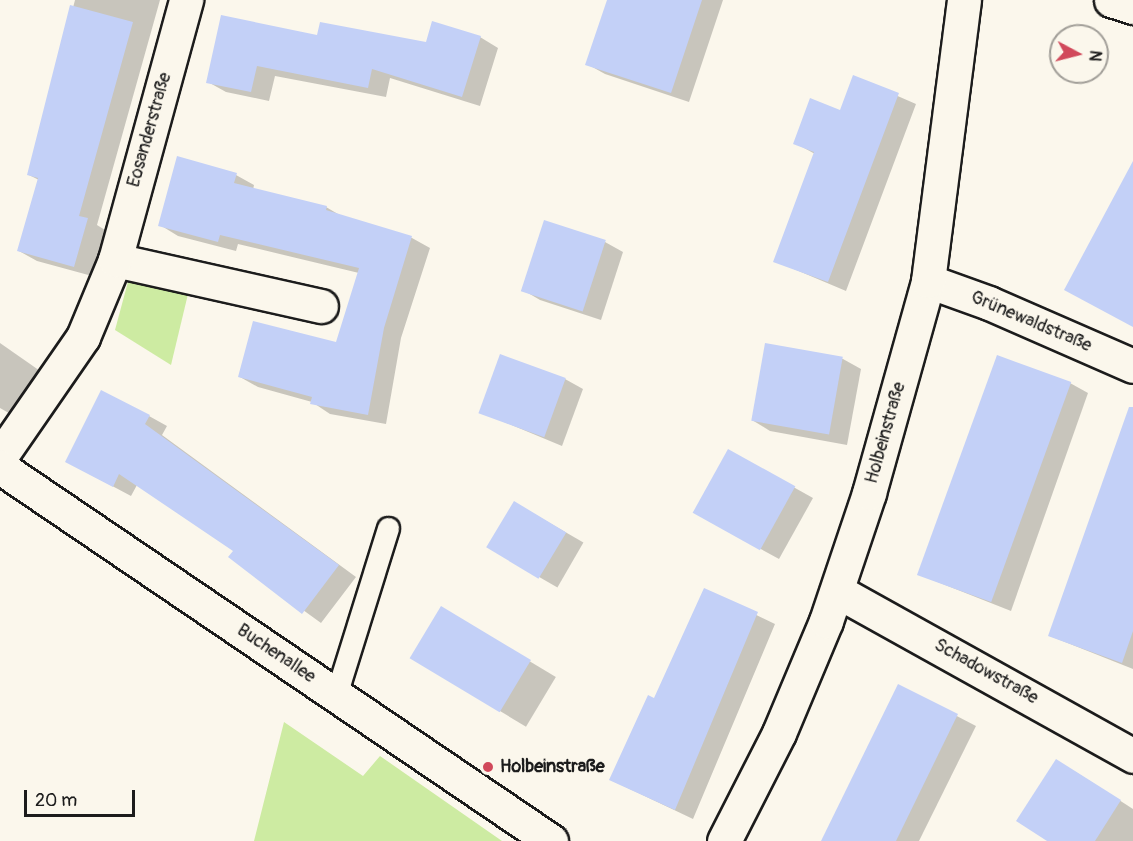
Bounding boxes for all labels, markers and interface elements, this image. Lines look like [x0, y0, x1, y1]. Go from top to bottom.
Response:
north arrow [1049, 24, 1109, 84]
text: N [1084, 49, 1105, 63]
street label: Eosanderstraße [123, 70, 177, 190]
street label: Grünewaldstraße [967, 287, 1095, 357]
street label: Holbeinstraße [861, 380, 911, 486]
street label: Buchenallee [233, 620, 319, 688]
street label: Schadowstraße [930, 635, 1042, 709]
place label: Holbeinstraße [500, 756, 605, 778]
marker: Holbeinstraße [481, 760, 495, 774]
scale bar [27, 778, 138, 816]
text: 20 m [35, 789, 77, 812]

